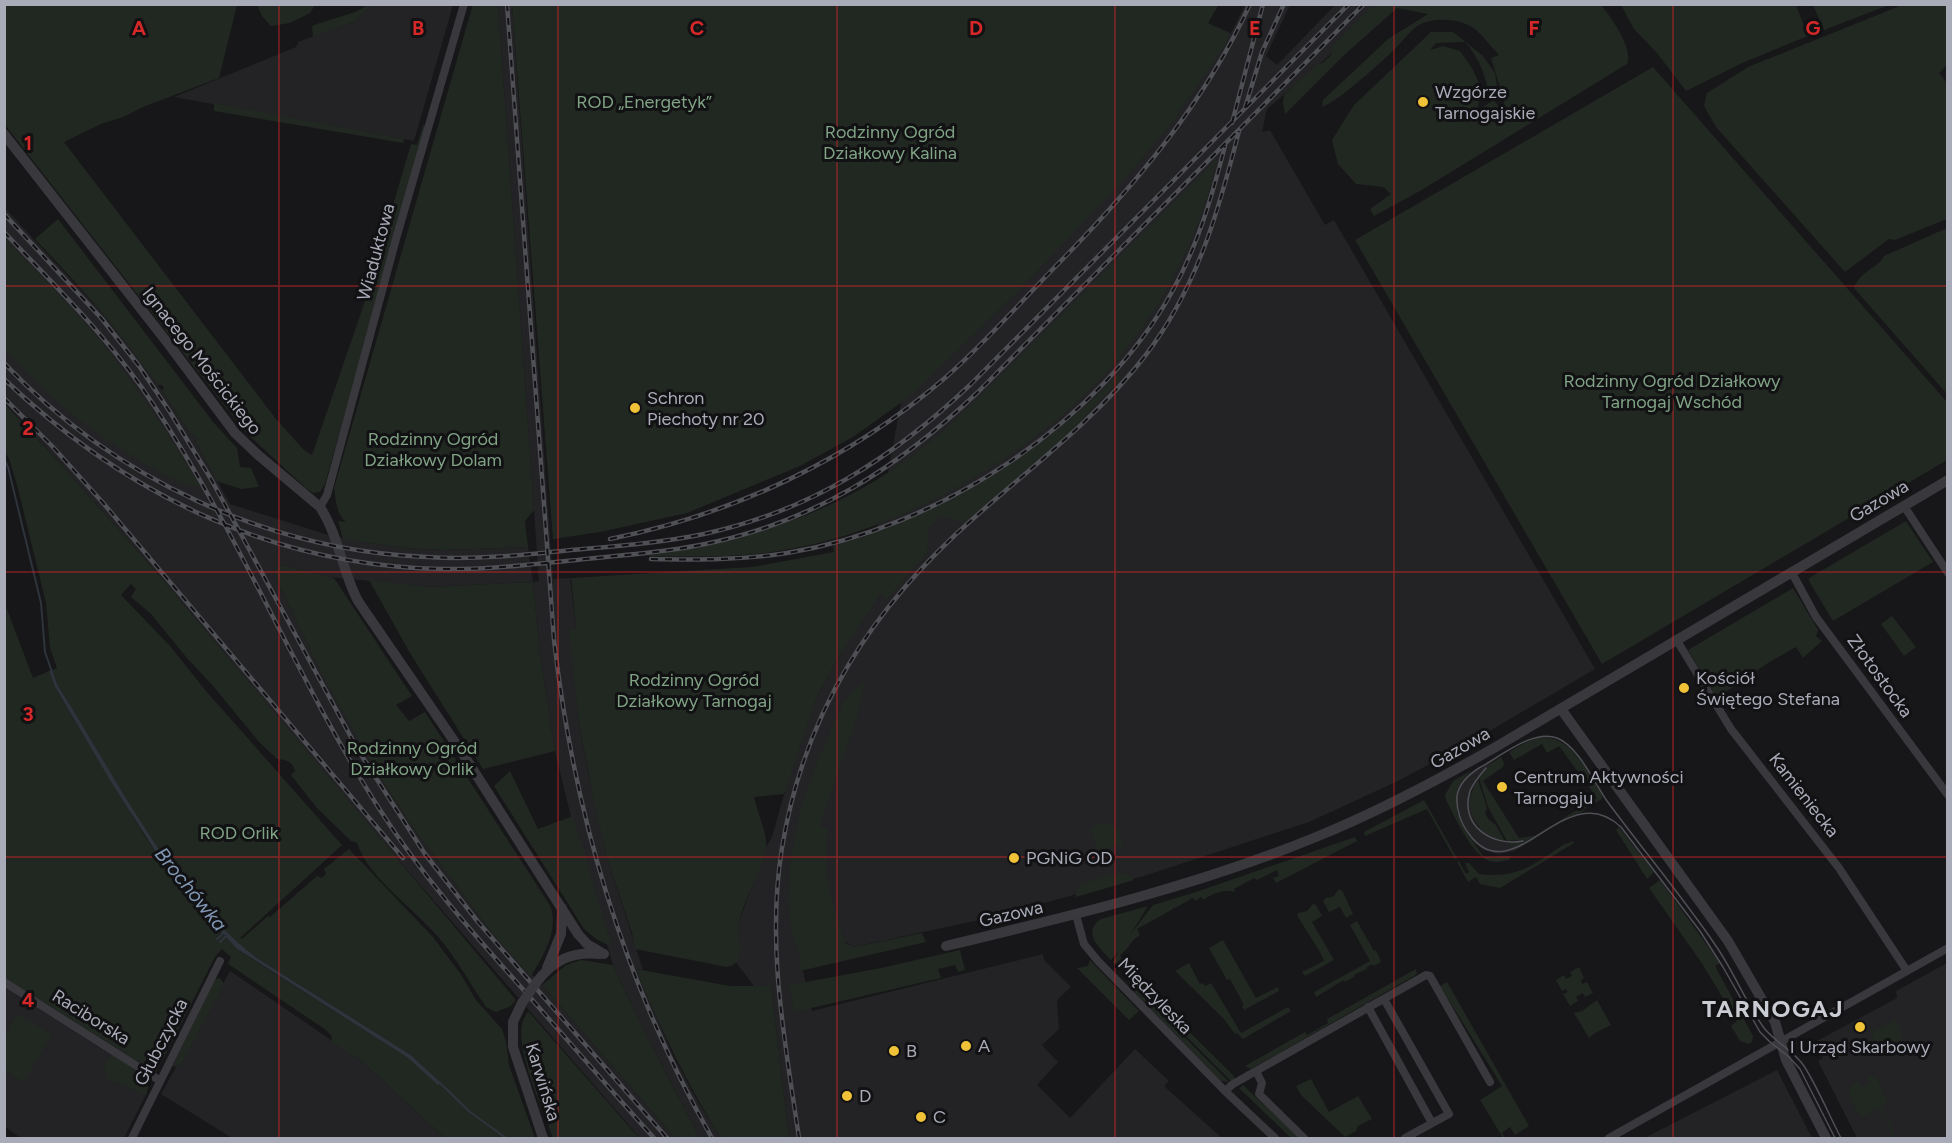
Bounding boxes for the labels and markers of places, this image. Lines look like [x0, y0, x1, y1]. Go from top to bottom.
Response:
place label: Wzgórze Tarnogajskie [1435, 81, 1535, 124]
marker: Wzgórze Tarnogajskie [1416, 95, 1430, 109]
place label: Schron Piechoty nr 20 [647, 387, 765, 430]
marker: Schron Piechoty nr 20 [628, 401, 642, 415]
place label: Kościół Świętego Stefana [1696, 667, 1840, 710]
marker: Kościół Świętego Stefana [1677, 681, 1691, 695]
place label: Centrum Aktywności Tarnogaju [1514, 766, 1684, 809]
marker: Centrum Aktywności Tarnogaju [1495, 780, 1509, 794]
place label: PGNiG OD [1026, 847, 1113, 869]
marker: PGNiG OD [1007, 851, 1021, 865]
marker: I Urząd Skarbowy [1853, 1020, 1867, 1034]
place label: A [978, 1035, 990, 1057]
place label: I Urząd Skarbowy [1790, 1036, 1931, 1058]
marker: A [959, 1039, 973, 1053]
place label: B [906, 1040, 917, 1062]
marker: B [887, 1044, 901, 1058]
place label: D [859, 1085, 871, 1107]
marker: D [840, 1089, 854, 1103]
place label: C [933, 1106, 946, 1128]
marker: C [914, 1110, 928, 1124]

